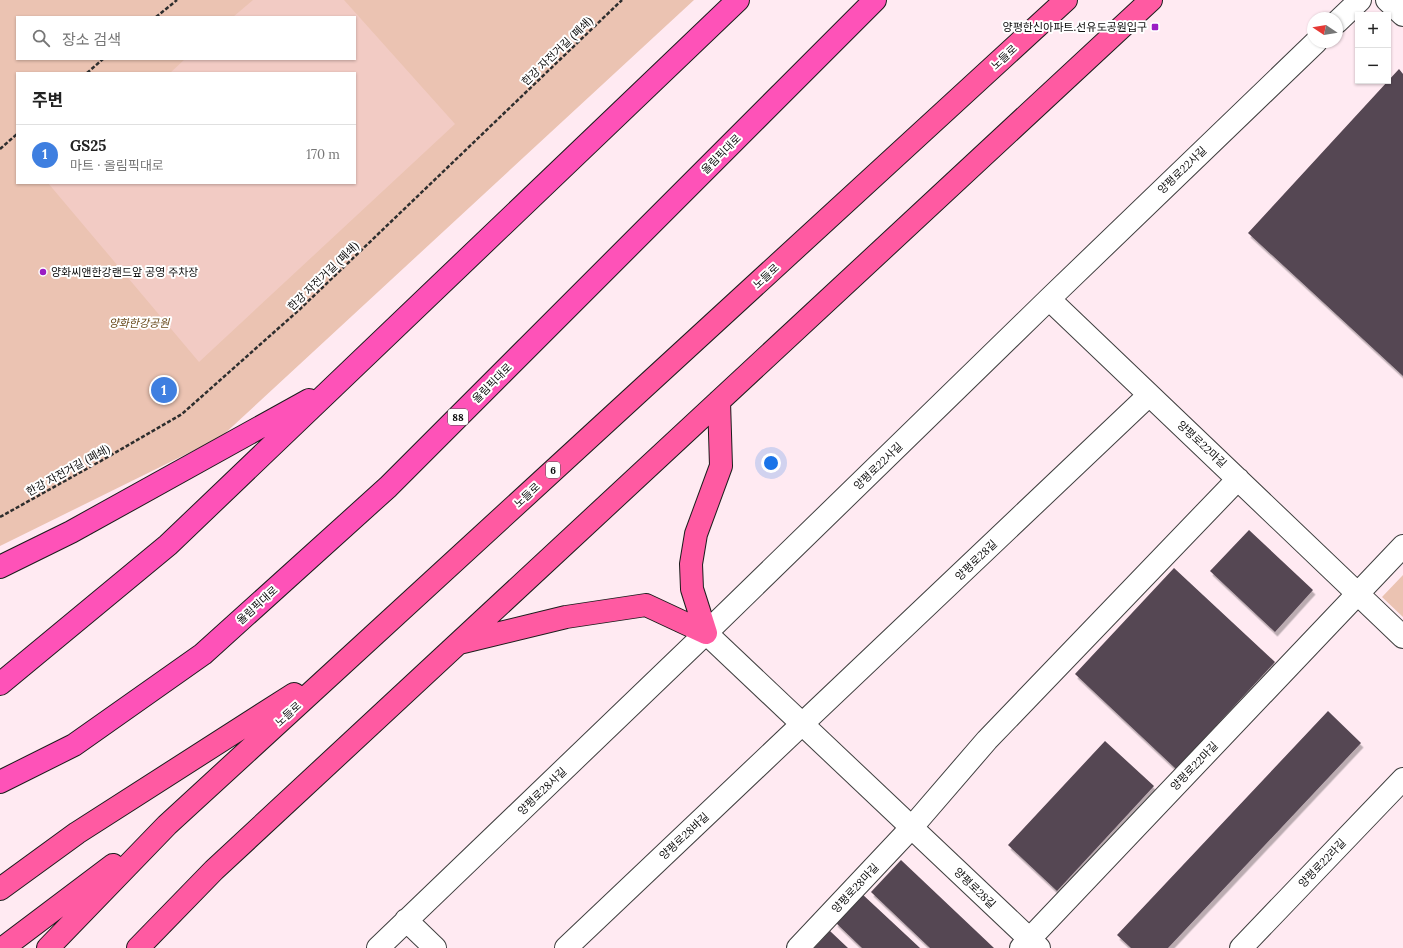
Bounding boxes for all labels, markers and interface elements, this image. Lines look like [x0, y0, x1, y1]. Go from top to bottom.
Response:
north arrow [1307, 12, 1343, 48]
map controls [1355, 12, 1391, 84]
button: + [1355, 12, 1391, 48]
street label: 한강 자전거길 (폐쇄) [519, 14, 596, 89]
search box [16, 16, 356, 60]
place label: 양평한신아파트.선유도공원입구 [1003, 20, 1147, 34]
marker: 양평한신아파트.선유도공원입구 [1150, 22, 1160, 32]
icon: search [30, 27, 52, 49]
text: 장소 검색 [62, 30, 121, 49]
street label: 노들로 [988, 42, 1020, 72]
button: − [1355, 48, 1391, 84]
text: 주변 [32, 89, 63, 111]
street label: 올림픽대로 [698, 131, 744, 177]
text: GS25 [70, 136, 106, 155]
street label: 양평로22사길 [1155, 143, 1209, 197]
text: 1 [42, 146, 48, 163]
text: 170 m [306, 146, 340, 163]
text: 마트 · 올림픽대로 [70, 157, 164, 174]
street label: 한강 자전거길 (폐쇄) [285, 239, 362, 314]
street label: 노들로 [750, 261, 782, 291]
place label: 양화씨앤한강랜드앞 공영 주차장 [51, 265, 198, 279]
marker: 양화씨앤한강랜드앞 공영 주차장 [38, 267, 48, 277]
park label: 양화한강공원 [109, 316, 170, 330]
street label: 올림픽대로 [469, 360, 515, 406]
pin: 1 [151, 375, 177, 405]
road number: 88 [448, 409, 468, 425]
street label: 양평로22마길 [1174, 418, 1230, 470]
street label: 양평로22사길 [851, 439, 905, 493]
street label: 한강 자전거길 (폐쇄) [24, 441, 113, 500]
your location [761, 453, 781, 473]
road number: 6 [546, 462, 560, 478]
street label: 노들로 [511, 480, 543, 510]
street label: 양평로28길 [952, 537, 1000, 583]
street label: 올림픽대로 [234, 583, 280, 627]
street label: 노들로 [272, 699, 304, 729]
street label: 양평로22마길 [1167, 739, 1221, 793]
street label: 양평로28사길 [515, 764, 569, 818]
street label: 양평로28바길 [656, 809, 712, 863]
street label: 양평로22라길 [1295, 836, 1349, 890]
street label: 양평로28마길 [828, 860, 882, 916]
street label: 양평로28길 [951, 865, 999, 911]

